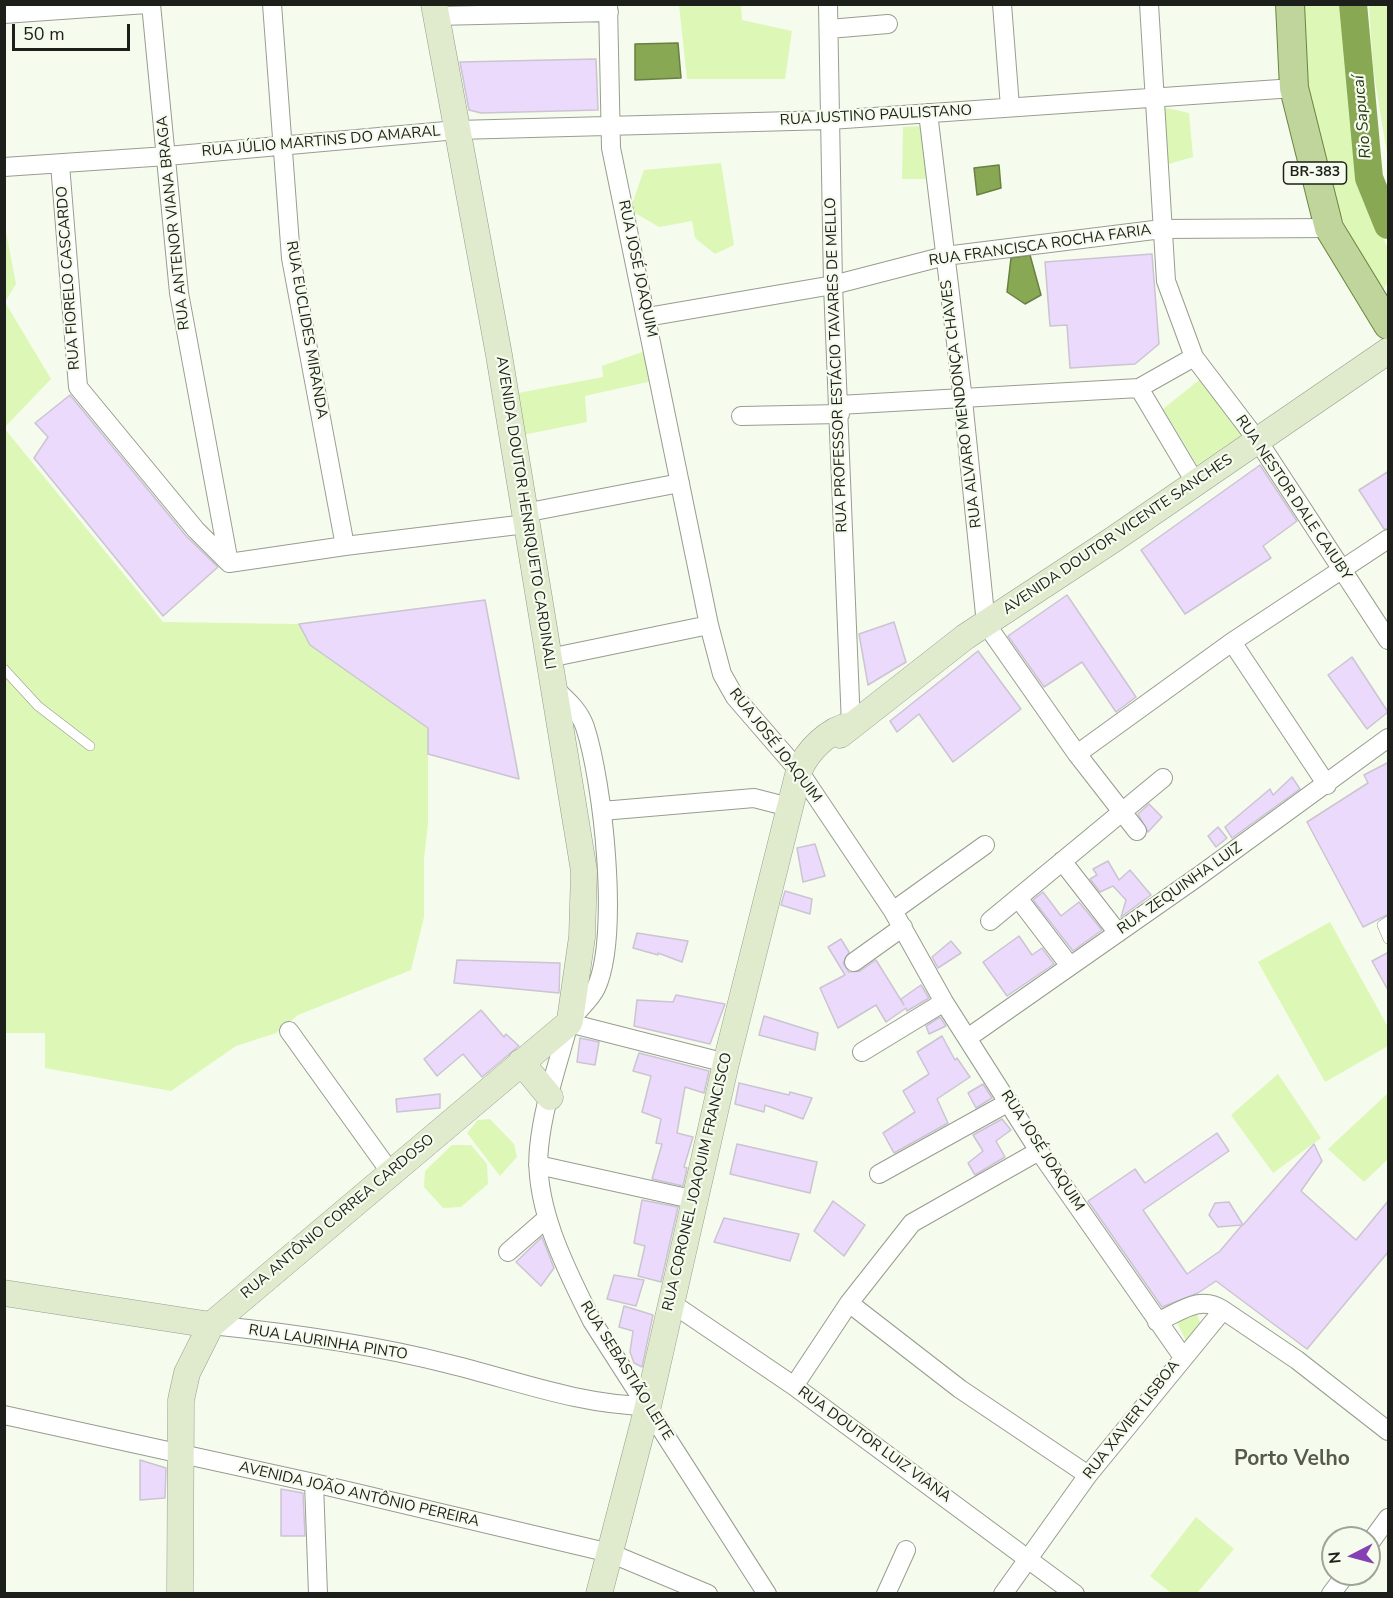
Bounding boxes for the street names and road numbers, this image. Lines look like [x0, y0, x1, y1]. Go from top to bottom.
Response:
street label: RUA JUSTINO PAULISTANO [779, 102, 973, 130]
street label: RUA ANTENOR VIANA BRAGA [154, 115, 194, 331]
street label: RUA JÚLIO MARTINS DO AMARAL [201, 123, 441, 161]
road number: BR-383 [1284, 162, 1346, 184]
street label: RUA FIORELO CASCARDO [54, 185, 84, 371]
street label: RUA PROFESSOR ESTÁCIO TAVARES DE MELLO [822, 197, 852, 533]
street label: RUA JOSÉ JOAQUIM [614, 199, 660, 339]
street label: RUA FRANCISCA ROCHA FARIA [928, 221, 1152, 271]
street label: RUA EUCLIDES MIRANDA [281, 239, 331, 421]
street label: RUA ALVARO MENDONÇA CHAVES [938, 279, 986, 529]
street label: AVENIDA DOUTOR HENRIQUETO CARDINALI [491, 355, 559, 671]
street label: RUA NESTOR DALE CAIUBY [1231, 412, 1355, 584]
street label: AVENIDA DOUTOR VICENTE SANCHES [1000, 451, 1236, 619]
street label: RUA JOSÉ JOAQUIM [725, 685, 825, 807]
street label: RUA ZEQUINHA LUIZ [1114, 839, 1246, 939]
street label: RUA CORONEL JOAQUIM FRANCISCO [659, 1051, 737, 1313]
street label: RUA JOSÉ JOAQUIM [996, 1087, 1088, 1215]
street label: RUA ANTÔNIO CORREA CARDOSO [238, 1131, 438, 1303]
street label: RUA SEBASTIÃO LEITE [576, 1298, 676, 1444]
street label: RUA LAURINHA PINTO [247, 1322, 409, 1364]
street label: RUA XAVIER LISBOA [1080, 1357, 1184, 1483]
street label: RUA DOUTOR LUIZ VIANA [794, 1383, 954, 1507]
street label: AVENIDA JOÃO ANTÔNIO PEREIRA [237, 1459, 481, 1531]

